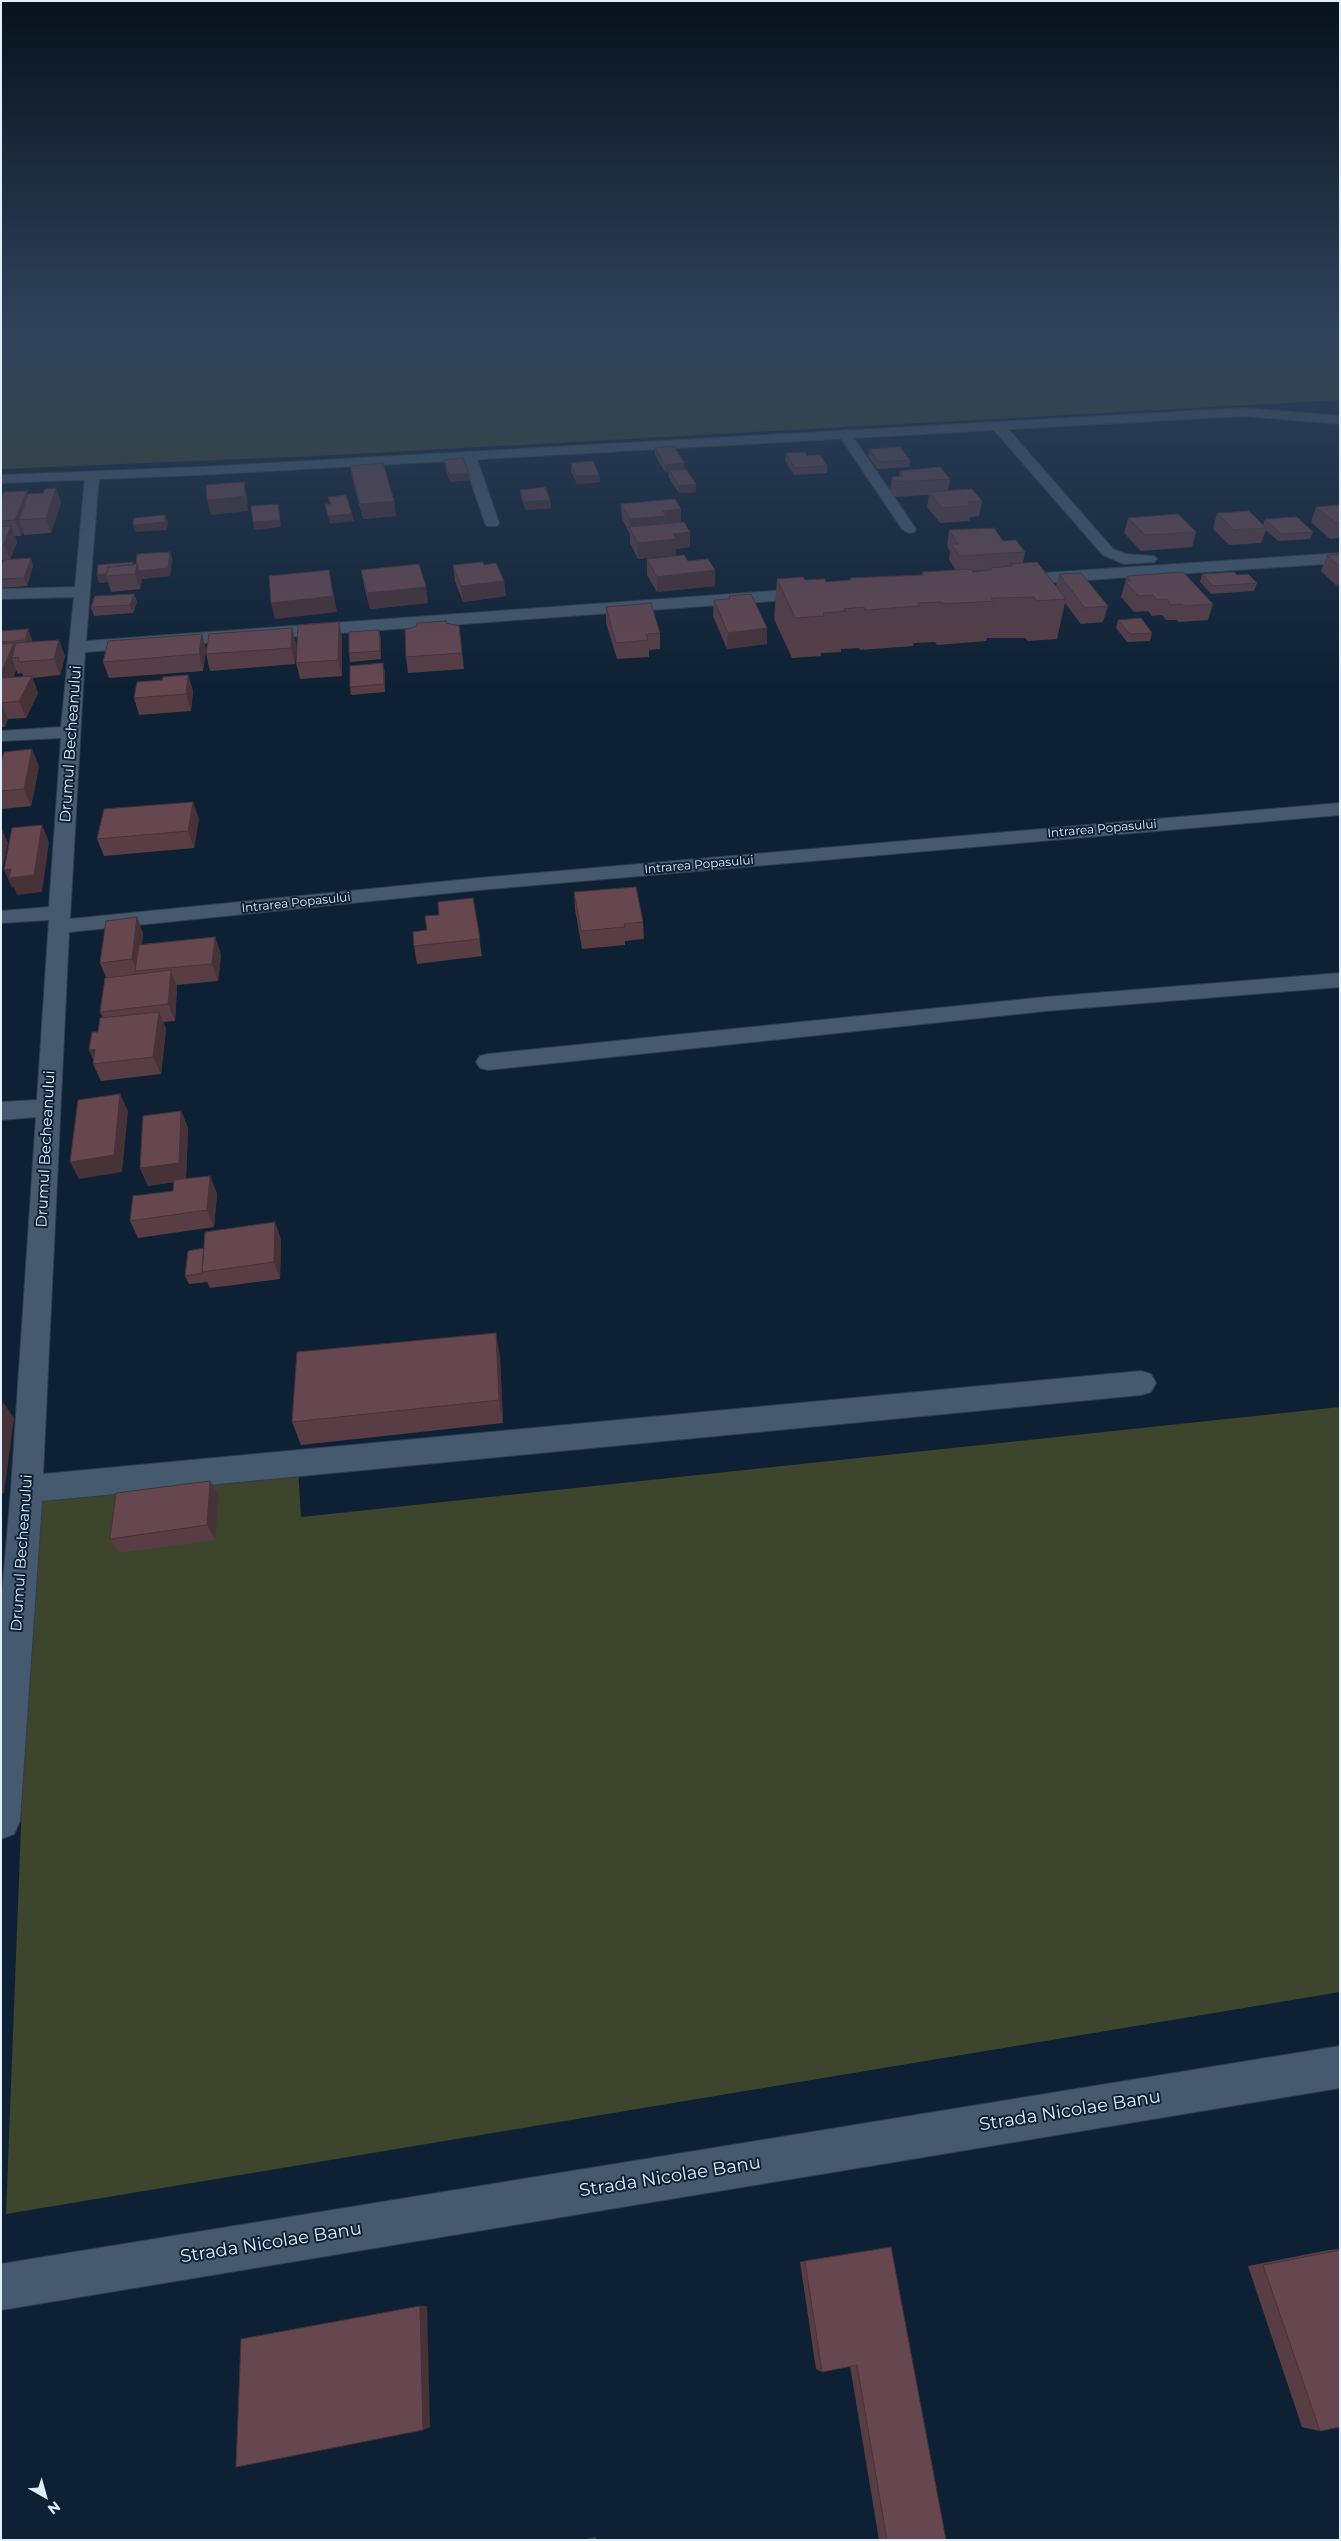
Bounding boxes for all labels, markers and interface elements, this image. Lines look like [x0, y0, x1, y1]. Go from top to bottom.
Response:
street label: Drumul Becheanului [57, 665, 85, 823]
street label: Intrarea Popasului [1047, 817, 1157, 841]
street label: Intrarea Popasului [644, 853, 754, 877]
street label: Intrarea Popasului [241, 890, 351, 916]
street label: Drumul Becheanului [33, 1070, 59, 1228]
street label: Drumul Becheanului [8, 1474, 36, 1632]
street label: Strada Nicolae Banu [978, 2086, 1162, 2136]
street label: Strada Nicolae Banu [578, 2152, 762, 2202]
street label: Strada Nicolae Banu [179, 2218, 363, 2268]
north arrow [20, 2471, 70, 2521]
text: N [44, 2497, 64, 2518]

